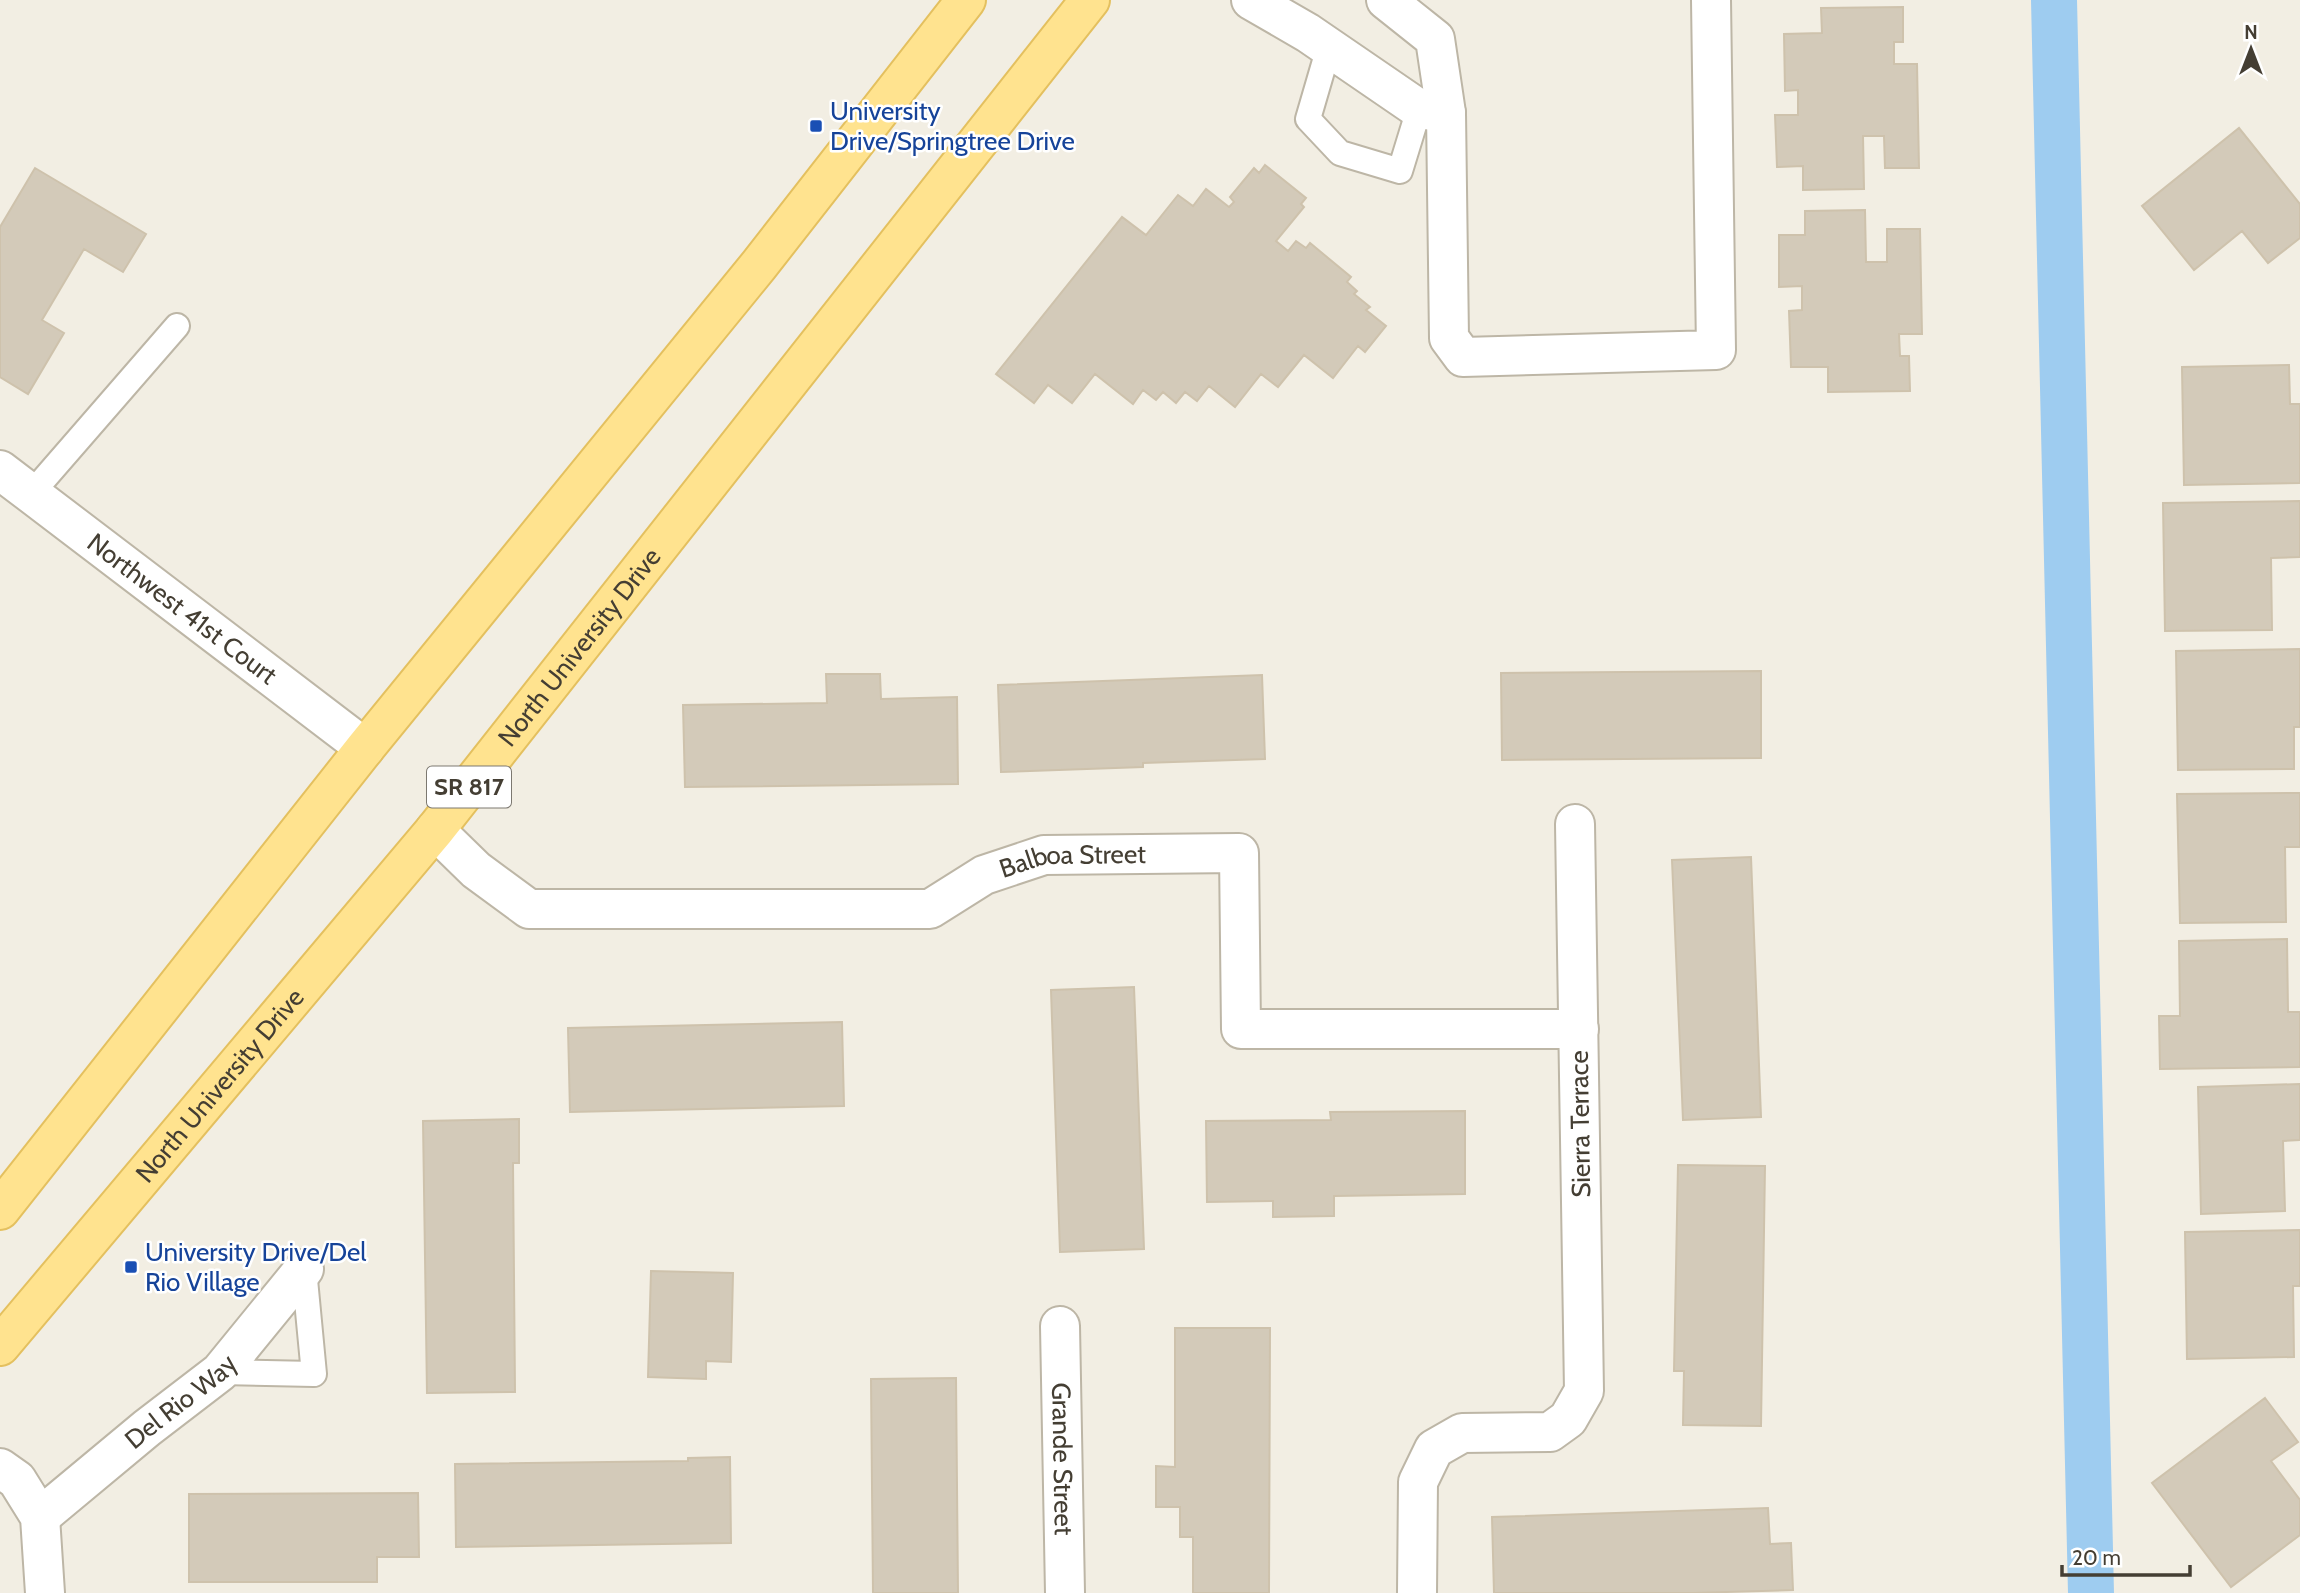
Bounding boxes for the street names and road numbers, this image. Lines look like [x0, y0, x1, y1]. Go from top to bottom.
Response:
street label: Northwest 41st Court [81, 526, 284, 691]
street label: North University Drive [491, 541, 668, 753]
road number: SR 817 [427, 766, 511, 808]
street label: Balboa Street [995, 838, 1146, 885]
street label: North University Drive [129, 982, 311, 1189]
street label: Sierra Terrace [1563, 1050, 1597, 1198]
street label: Del Rio Way [118, 1348, 244, 1456]
street label: Grande Street [1045, 1382, 1080, 1536]

